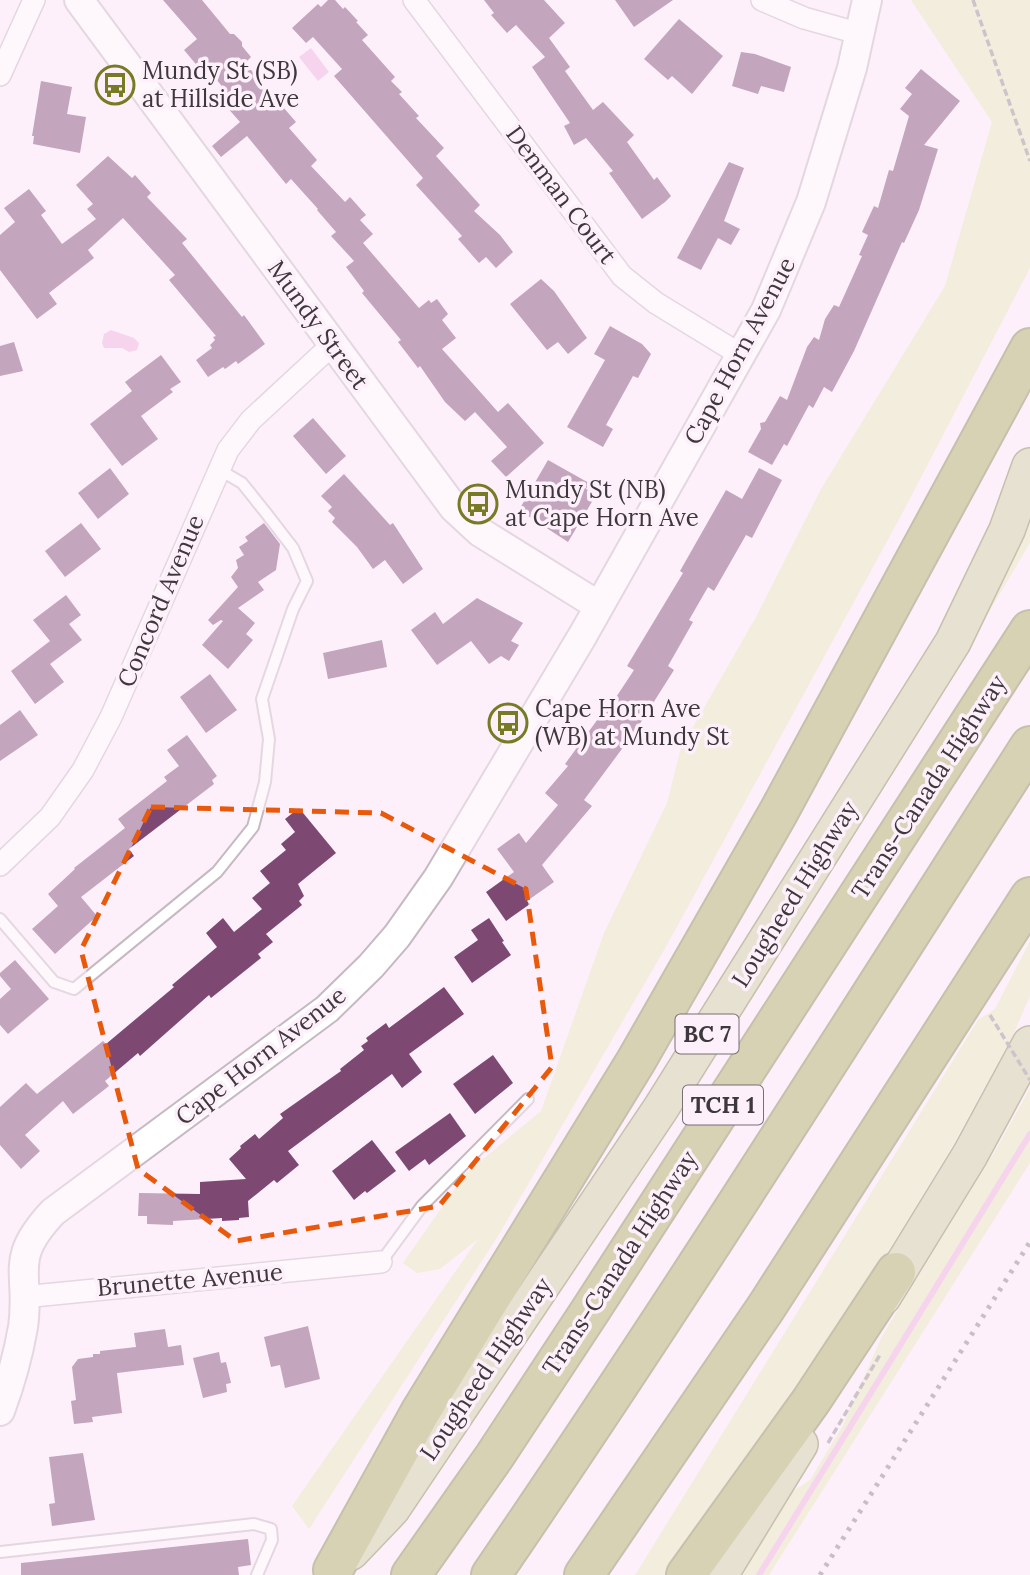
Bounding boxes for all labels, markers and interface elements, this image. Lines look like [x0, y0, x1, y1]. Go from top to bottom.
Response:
place label: Mundy St (SB) at Hillside Ave [142, 55, 299, 114]
bus stop icon: Mundy St (SB) at Hillside Ave [94, 64, 136, 106]
street label: Denman Court [499, 119, 624, 271]
street label: Cape Horn Avenue [677, 252, 802, 450]
street label: Mundy Street [261, 254, 376, 396]
place label: Mundy St (NB) at Cape Horn Ave [505, 474, 699, 533]
bus stop icon: Mundy St (NB) at Cape Horn Ave [457, 483, 499, 525]
street label: Concord Avenue [110, 510, 211, 692]
street label: Trans-Canada Highway [844, 668, 1013, 905]
place label: Cape Horn Ave (WB) at Mundy St [535, 693, 730, 752]
bus stop icon: Cape Horn Ave (WB) at Mundy St [487, 702, 529, 744]
street label: Lougheed Highway [725, 794, 865, 993]
street label: Cape Horn Avenue [169, 979, 352, 1132]
road number: BC 7 [676, 1015, 738, 1054]
road number: TCH 1 [683, 1086, 763, 1124]
street label: Trans-Canada Highway [535, 1144, 704, 1381]
street label: Brunette Avenue [96, 1256, 284, 1303]
street label: Lougheed Highway [413, 1271, 558, 1466]

